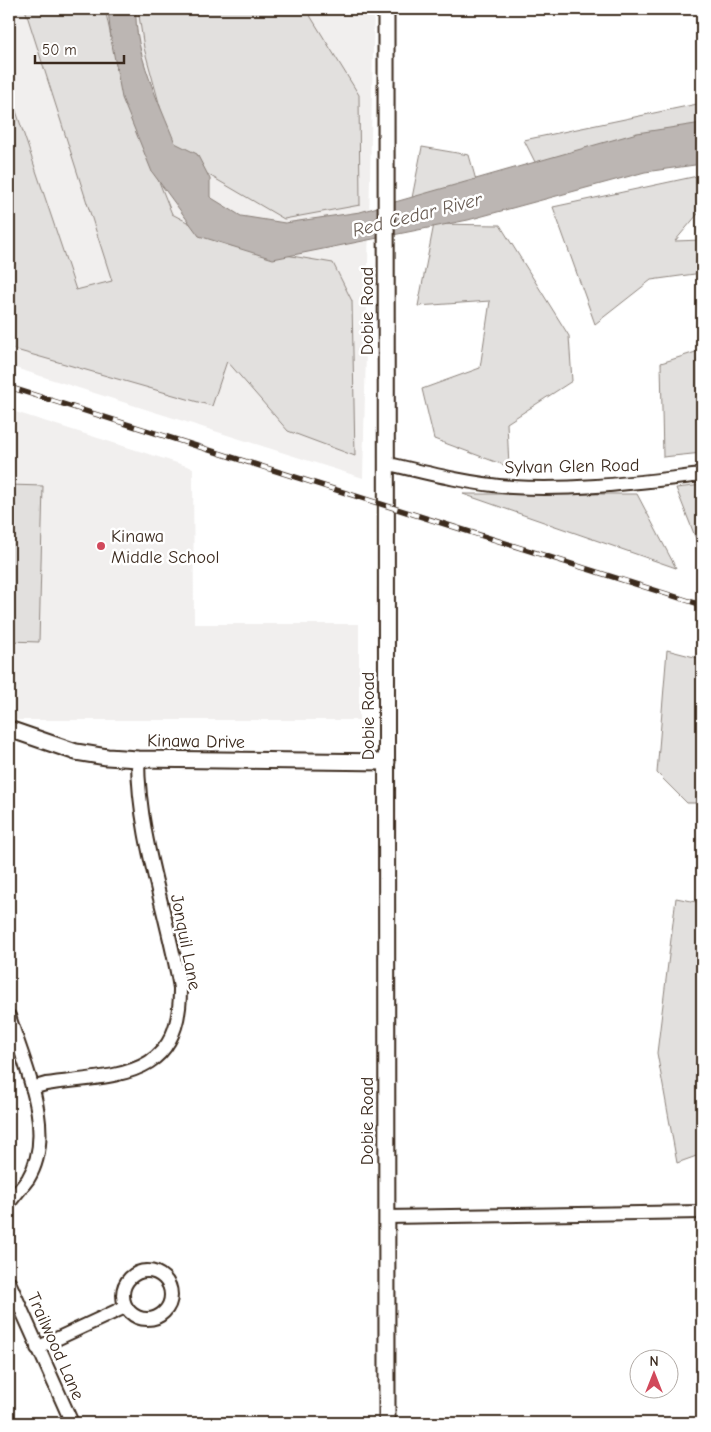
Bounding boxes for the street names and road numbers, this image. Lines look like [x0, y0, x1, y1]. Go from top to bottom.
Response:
street label: Dobie Road [357, 267, 378, 355]
street label: Sylvan Glen Road [504, 455, 640, 478]
street label: Dobie Road [358, 672, 379, 760]
street label: Kinawa Drive [147, 730, 245, 753]
street label: Jonquil Lane [166, 892, 205, 992]
street label: Dobie Road [357, 1077, 378, 1165]
street label: Trailwood Lane [22, 1289, 89, 1403]

